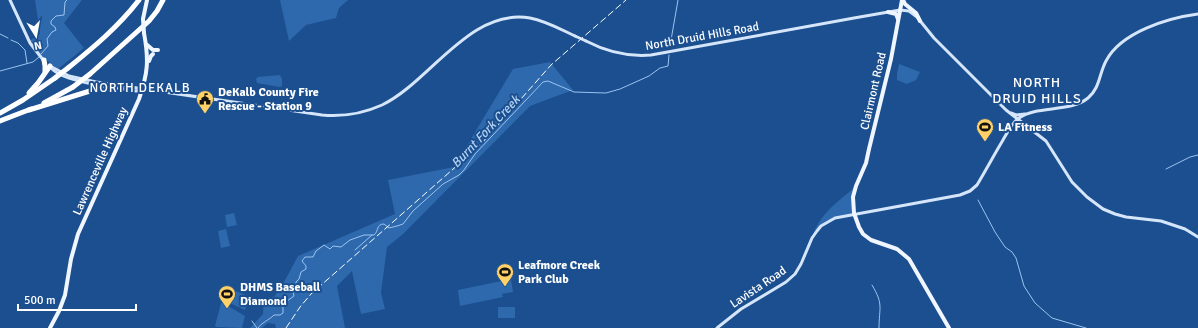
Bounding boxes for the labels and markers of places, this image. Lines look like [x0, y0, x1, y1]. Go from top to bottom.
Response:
place label: DeKalb County Fire Rescue - Station 9 [218, 85, 319, 114]
public building icon: DeKalb County Fire Rescue - Station 9 [195, 89, 215, 114]
sports icon: LA Fitness [975, 117, 995, 142]
place label: LA Fitness [998, 120, 1053, 135]
place label: Leafmore Creek Park Club [518, 258, 601, 287]
sports icon: Leafmore Creek Park Club [495, 262, 515, 287]
place label: DHMS Baseball Diamond [240, 280, 321, 309]
sports icon: DHMS Baseball Diamond [217, 284, 237, 309]

